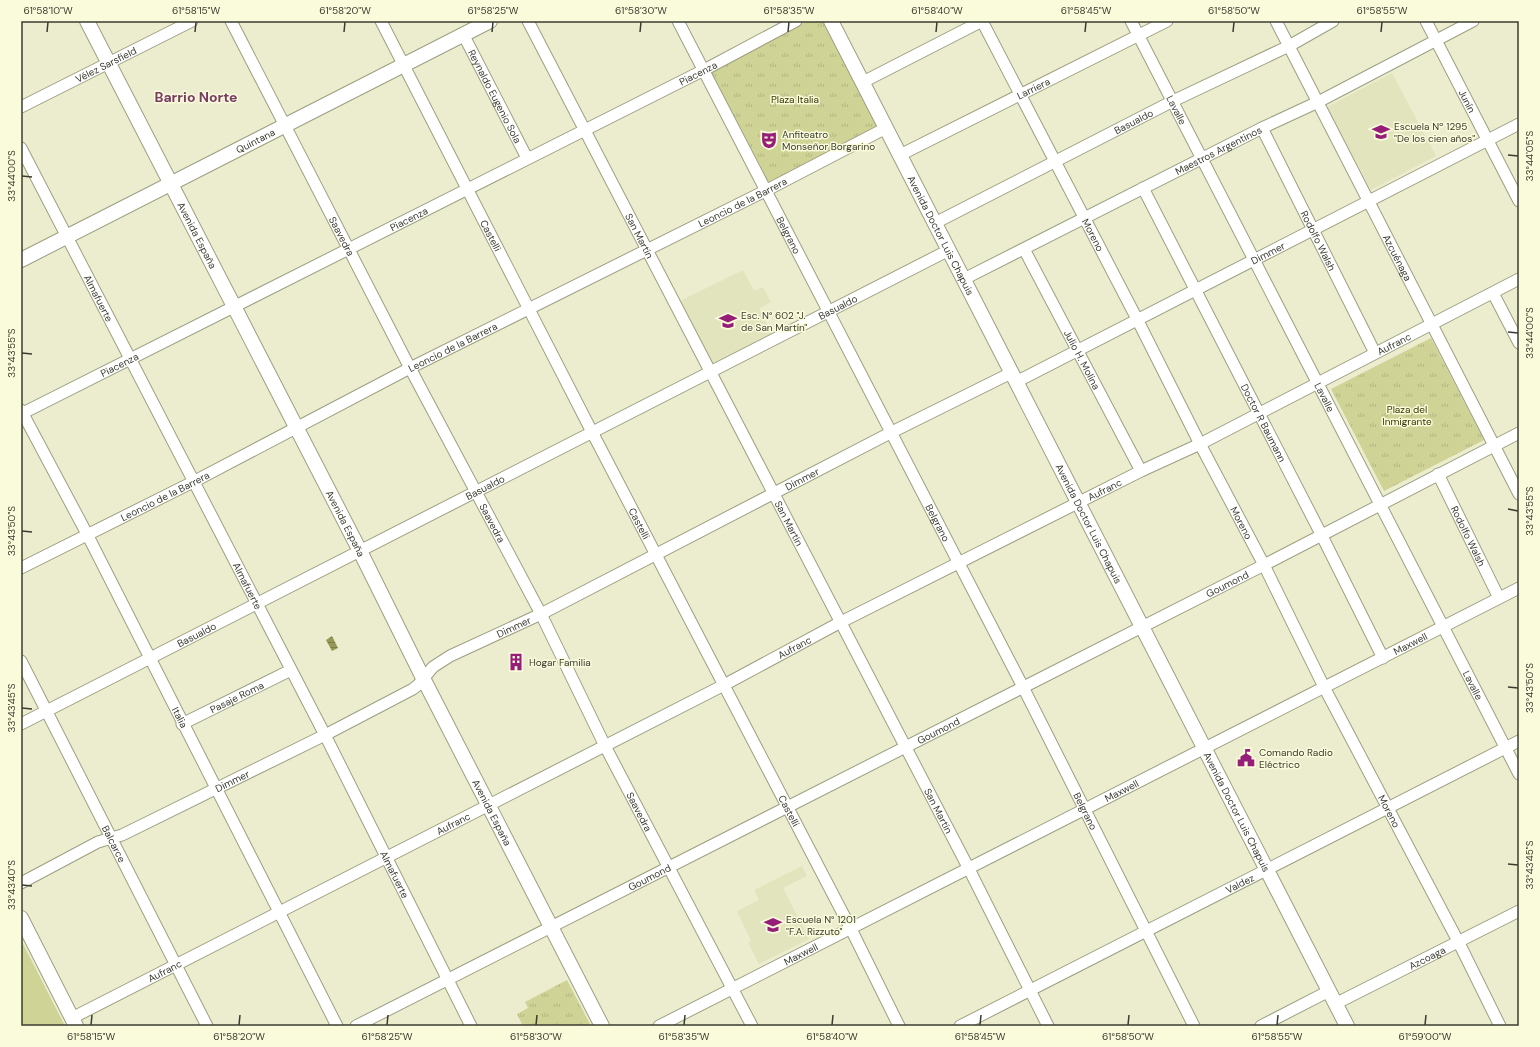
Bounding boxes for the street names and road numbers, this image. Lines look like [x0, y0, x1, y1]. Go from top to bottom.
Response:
street label: Vélez Sarsfield [73, 44, 139, 85]
street label: Reynaldo Eugenio Sola [466, 47, 525, 145]
street label: Piacenza [677, 58, 719, 88]
street label: Larriera [1014, 74, 1052, 102]
street label: Junín [1456, 87, 1479, 115]
street label: Lavalle [1164, 93, 1190, 127]
street label: Basualdo [1112, 106, 1155, 137]
street label: Maestros Argentinos [1173, 123, 1264, 178]
street label: Quintana [234, 125, 277, 156]
street label: Avenida Doctor Luis Chapuis [905, 173, 977, 297]
street label: Leoncio de la Barrera [696, 174, 789, 230]
street label: Avenida España [175, 200, 220, 271]
street label: Piacenza [387, 204, 430, 234]
street label: Rodolfo Walsh [1298, 208, 1339, 273]
street label: San Martín [623, 211, 657, 261]
street label: Saavedra [326, 214, 358, 258]
street label: Belgrano [774, 214, 804, 256]
street label: Moreno [1079, 216, 1107, 253]
street label: Castelli [478, 217, 505, 253]
street label: Azcuénaga [1380, 232, 1415, 283]
street label: Dimmer [1249, 239, 1287, 267]
street label: Almafuerte [81, 272, 116, 324]
street label: Basualdo [816, 291, 859, 322]
street label: Leoncio de la Barrera [406, 319, 499, 374]
street label: Julio H. Molina [1061, 328, 1103, 392]
street label: Aufranc [1375, 329, 1413, 358]
street label: Piacenza [98, 350, 140, 380]
street label: Lavalle [1312, 380, 1338, 414]
street label: Doctor R Baumann [1238, 381, 1289, 464]
street label: Avenida Doctor Luis Chapuis [1053, 462, 1125, 586]
street label: Dimmer [783, 464, 821, 493]
street label: Leoncio de la Barrera [118, 468, 212, 524]
street label: Basualdo [463, 472, 507, 502]
street label: Aufranc [1085, 475, 1124, 503]
street label: Avenida España [323, 488, 368, 559]
street label: San Martín [772, 498, 806, 548]
street label: Saavedra [477, 501, 508, 545]
street label: Belgrano [923, 502, 953, 544]
street label: Moreno [1228, 504, 1256, 541]
street label: Rodolfo Walsh [1448, 504, 1489, 568]
street label: Castelli [626, 505, 653, 541]
street label: Almafuerte [230, 560, 265, 612]
street label: Goumond [1204, 567, 1251, 600]
street label: Dimmer [494, 613, 533, 640]
street label: Basualdo [175, 619, 218, 650]
street label: Maxwell [1391, 629, 1429, 657]
street label: Aufranc [775, 633, 814, 661]
street label: Lavalle [1460, 668, 1486, 702]
street label: Pasaje Roma [208, 678, 266, 716]
street label: Italia [169, 705, 191, 730]
street label: Goumond [915, 714, 962, 747]
street label: Avenida Doctor Luis Chapuis [1201, 750, 1273, 874]
street label: Dimmer [213, 767, 252, 795]
street label: Maxwell [1102, 776, 1141, 805]
street label: Avenida España [470, 777, 515, 848]
street label: San Martín [922, 786, 956, 836]
street label: Saavedra [624, 790, 655, 834]
street label: Belgrano [1071, 790, 1101, 832]
street label: Moreno [1375, 792, 1403, 830]
street label: Castelli [776, 793, 803, 829]
street label: Aufranc [434, 809, 473, 837]
street label: Balcarce [99, 823, 129, 865]
street label: Almafuerte [378, 849, 412, 900]
street label: Goumond [626, 861, 673, 893]
street label: Valdez [1223, 871, 1257, 896]
street label: Maxwell [781, 940, 820, 968]
street label: Azcoaga [1406, 943, 1447, 972]
street label: Aufranc [145, 957, 184, 985]

